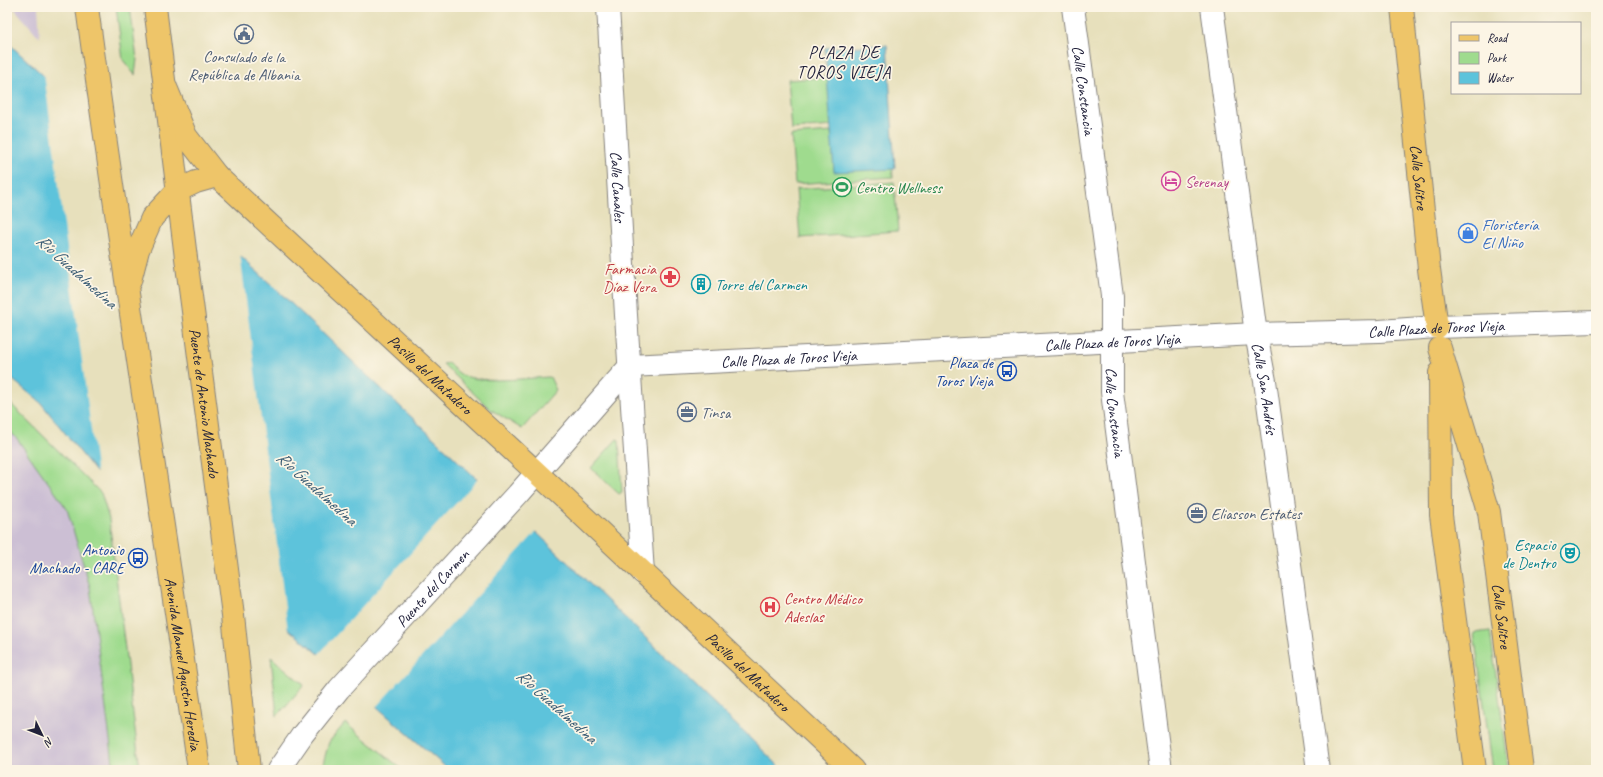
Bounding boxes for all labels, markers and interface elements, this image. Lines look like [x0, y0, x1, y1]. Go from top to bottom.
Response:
legend [1451, 22, 1581, 94]
public building icon: Consulado de la República de Albania [233, 23, 255, 45]
text: Road [1487, 30, 1509, 46]
district label: PLAZA DE TOROS VIEJA [797, 42, 892, 83]
street label: Calle Constancia [1067, 45, 1099, 138]
place label: Consulado de la República de Albania [188, 47, 301, 85]
text: Park [1487, 50, 1508, 66]
text: Water [1487, 70, 1515, 86]
street label: Calle Salitre [1405, 144, 1432, 213]
street label: Calle Canales [605, 151, 630, 224]
hotel icon: Serenay [1160, 170, 1182, 192]
place label: Serenay [1185, 172, 1229, 192]
sports icon: Centro Wellness [831, 176, 853, 198]
place label: Centro Wellness [856, 178, 944, 198]
place label: Floristería El Niño [1482, 215, 1539, 253]
shop icon: Floristería El Niño [1457, 222, 1479, 244]
water label: Río Guadalmedina [32, 230, 122, 314]
place label: Farmacia Díaz Vera [603, 259, 657, 297]
pharmacy icon: Farmacia Díaz Vera [659, 266, 681, 288]
building icon: Torre del Carmen [690, 273, 712, 295]
place label: Torre del Carmen [715, 275, 808, 295]
street label: Calle Plaza de Toros Vieja [1368, 316, 1505, 342]
street label: Puente de Antonio Machado [184, 327, 224, 480]
street label: Calle Plaza de Toros Vieja [1044, 329, 1182, 356]
street label: Pasillo del Matadero [383, 331, 478, 421]
street label: Calle San Andrés [1247, 341, 1281, 437]
street label: Calle Plaza de Toros Vieja [720, 345, 858, 372]
place label: Plaza de Toros Vieja [935, 353, 995, 391]
bus stop icon: Plaza de Toros Vieja [996, 360, 1018, 382]
street label: Calle Constancia [1101, 367, 1130, 460]
office icon: Tinsa [676, 401, 698, 423]
place label: Tinsa [701, 403, 732, 423]
water label: Río Guadalmedina [272, 447, 362, 531]
office icon: Eliasson Estates [1186, 502, 1208, 524]
place label: Eliasson Estates [1211, 504, 1303, 524]
place label: Espacio de Dentro [1502, 535, 1557, 573]
place label: Antonio Machado - CARE [30, 540, 126, 578]
theatre icon: Espacio de Dentro [1559, 542, 1581, 564]
street label: Puente del Carmen [392, 545, 474, 632]
bus stop icon: Antonio Machado - CARE [127, 547, 149, 569]
street label: Avenida Manuel Agustín Heredia [160, 576, 205, 753]
street label: Calle Salitre [1487, 582, 1516, 652]
place label: Centro Médico Adeslas [784, 589, 864, 627]
hospital icon: Centro Médico Adeslas [759, 596, 781, 618]
street label: Pasillo del Matadero [701, 628, 795, 718]
water label: Río Guadalmedina [512, 665, 602, 749]
north arrow [22, 715, 62, 755]
text: N [40, 735, 57, 751]

